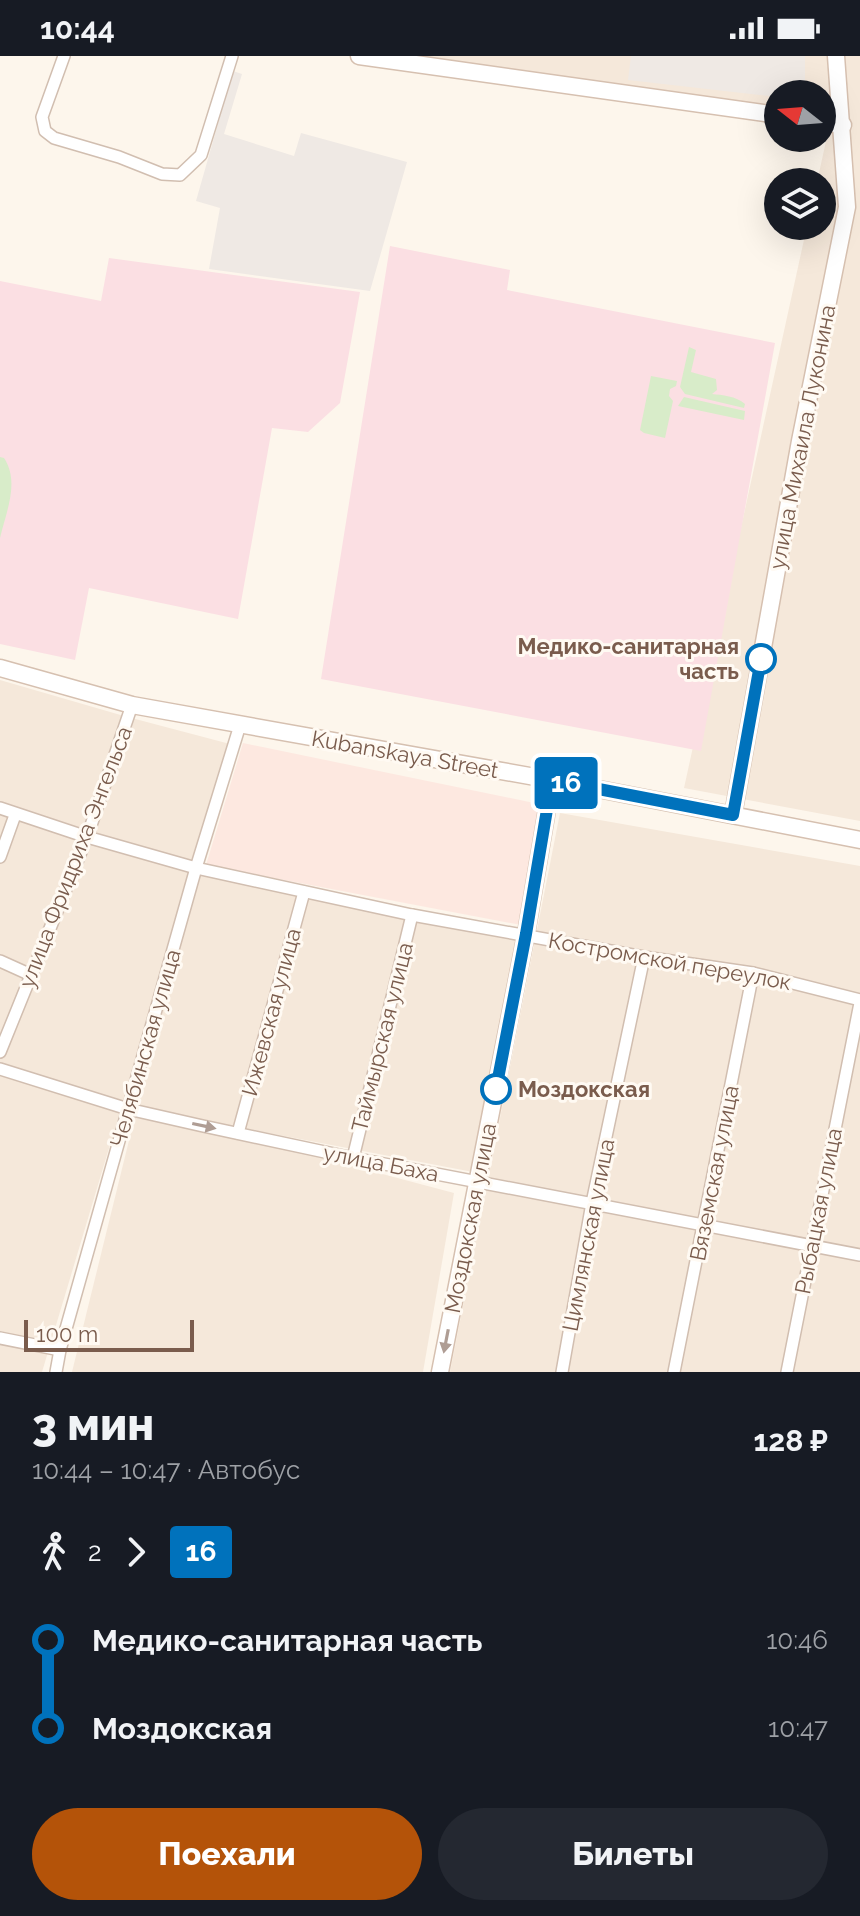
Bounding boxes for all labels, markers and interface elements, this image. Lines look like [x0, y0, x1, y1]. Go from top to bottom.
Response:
text: 10:44 [40, 11, 115, 46]
north arrow [764, 80, 836, 152]
map controls [764, 80, 836, 240]
button: layers [764, 168, 836, 240]
street label: улица Михаила Луконина [764, 303, 840, 571]
place label: Медико-санитарная часть [518, 633, 739, 684]
marker: Медико-санитарная часть [746, 644, 776, 674]
street label: улица Фридриха Энгельса [13, 723, 137, 991]
street label: Kubanskaya Street [310, 725, 501, 783]
line badge: 16 [530, 757, 602, 809]
text: 16 [551, 766, 581, 799]
street label: Ижевская улица [236, 925, 306, 1099]
street label: Костромской переулок [546, 927, 794, 995]
street label: Таймырская улица [346, 940, 418, 1134]
street label: Челябинская улица [104, 946, 186, 1150]
marker: Моздокская [481, 1074, 511, 1104]
place label: Моздокская [518, 1076, 650, 1102]
street label: Вяземская улица [684, 1083, 744, 1263]
one-way arrow [191, 1120, 216, 1133]
street label: Моздокская улица [439, 1121, 501, 1315]
street label: Рыбацкая улица [789, 1126, 847, 1296]
street label: Цимлянская улица [557, 1137, 619, 1333]
street label: улица Баха [321, 1139, 441, 1187]
scale bar [24, 1316, 194, 1352]
text: 100 m [36, 1321, 98, 1347]
one-way arrow [439, 1328, 452, 1353]
text: 3 мин [32, 1399, 154, 1450]
text: 128 ₽ [754, 1423, 828, 1458]
text: 10:44 – 10:47 · Автобус [32, 1455, 300, 1485]
icon: walk [32, 1530, 76, 1574]
icon: forward [114, 1530, 158, 1574]
text: 16 [186, 1535, 216, 1568]
text: 2 [88, 1537, 102, 1567]
text: Медико-санитарная часть [92, 1623, 483, 1658]
text: 10:46 [766, 1625, 828, 1655]
text: Моздокская [92, 1711, 272, 1746]
text: 10:47 [768, 1713, 828, 1743]
button: Поехали [32, 1808, 422, 1900]
button: Билеты [438, 1808, 828, 1900]

